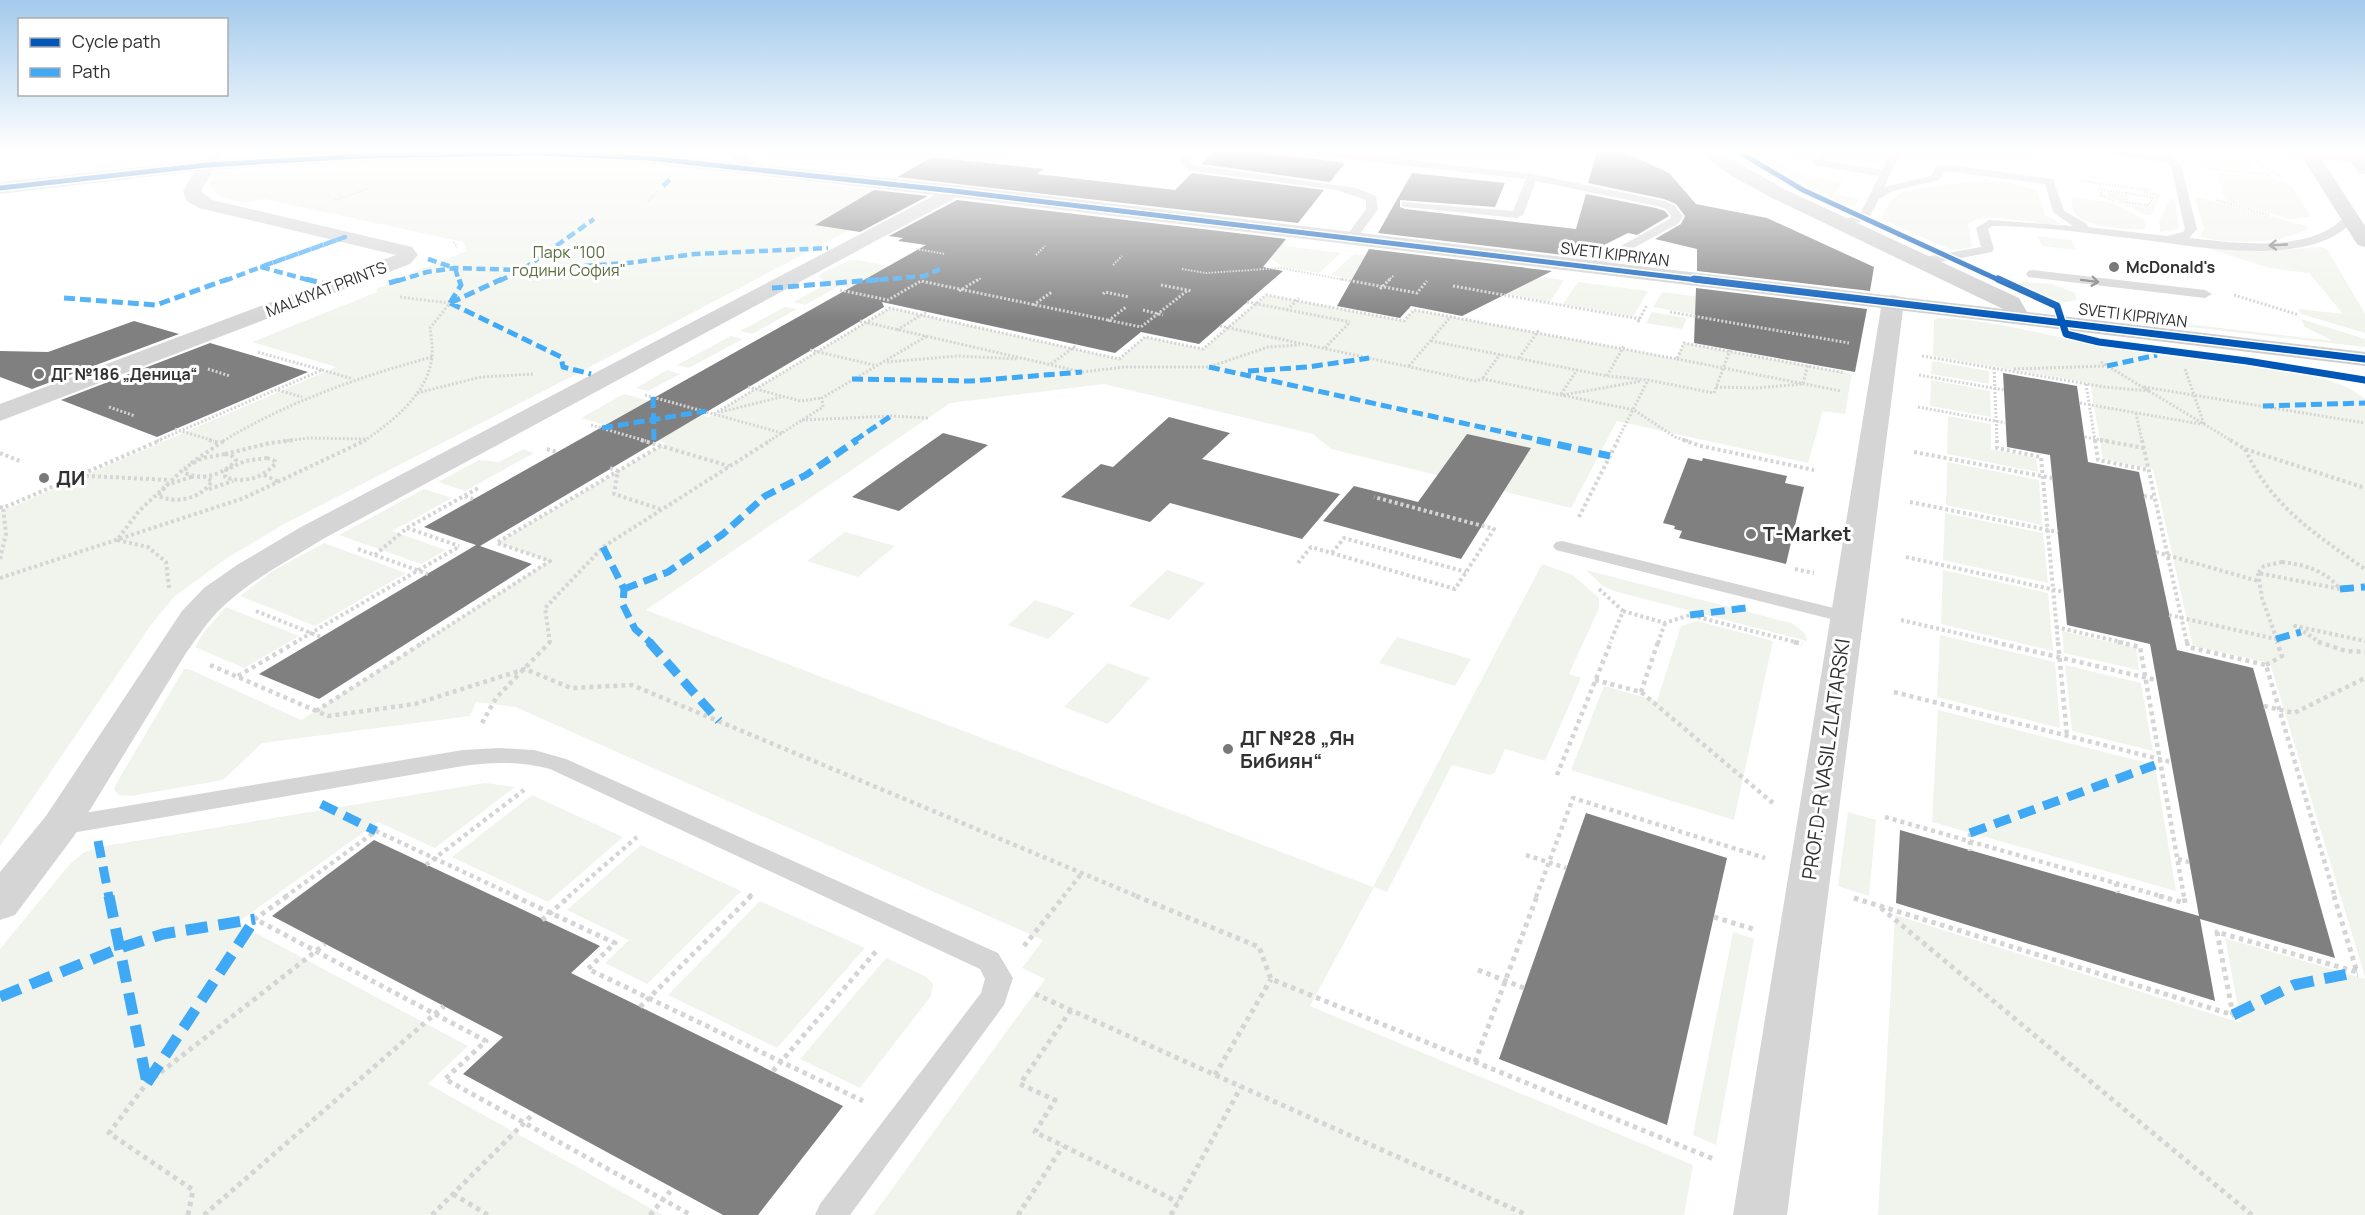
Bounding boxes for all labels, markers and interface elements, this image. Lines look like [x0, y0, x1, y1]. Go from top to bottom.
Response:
legend [18, 18, 228, 96]
text: Cycle path [72, 29, 161, 53]
text: Path [72, 59, 110, 83]
street label: SVETI KIPRIYAN [1559, 236, 1671, 272]
one-way arrow [2269, 239, 2289, 250]
park label: Парк "100 години София" [512, 241, 626, 281]
street label: MALKIYAT PRINTS [263, 256, 390, 322]
place label: McDonald's [2126, 256, 2215, 278]
marker: McDonald's [2107, 260, 2121, 274]
one-way arrow [2080, 276, 2099, 287]
street label: SVETI KIPRIYAN [2077, 297, 2189, 333]
place label: ДГ №186 „Деница“ [51, 363, 198, 385]
marker: ДГ №186 „Деница“ [32, 367, 46, 381]
place label: ДИ [56, 464, 85, 491]
marker: ДИ [37, 471, 51, 485]
place label: T-Market [1763, 520, 1851, 547]
marker: T-Market [1744, 527, 1758, 541]
street label: PROF.D-R VASIL ZLATARSKI [1795, 637, 1856, 881]
place label: ДГ №28 „Ян Бибиян“ [1240, 724, 1355, 774]
marker: ДГ №28 „Ян Бибиян“ [1221, 742, 1235, 756]

